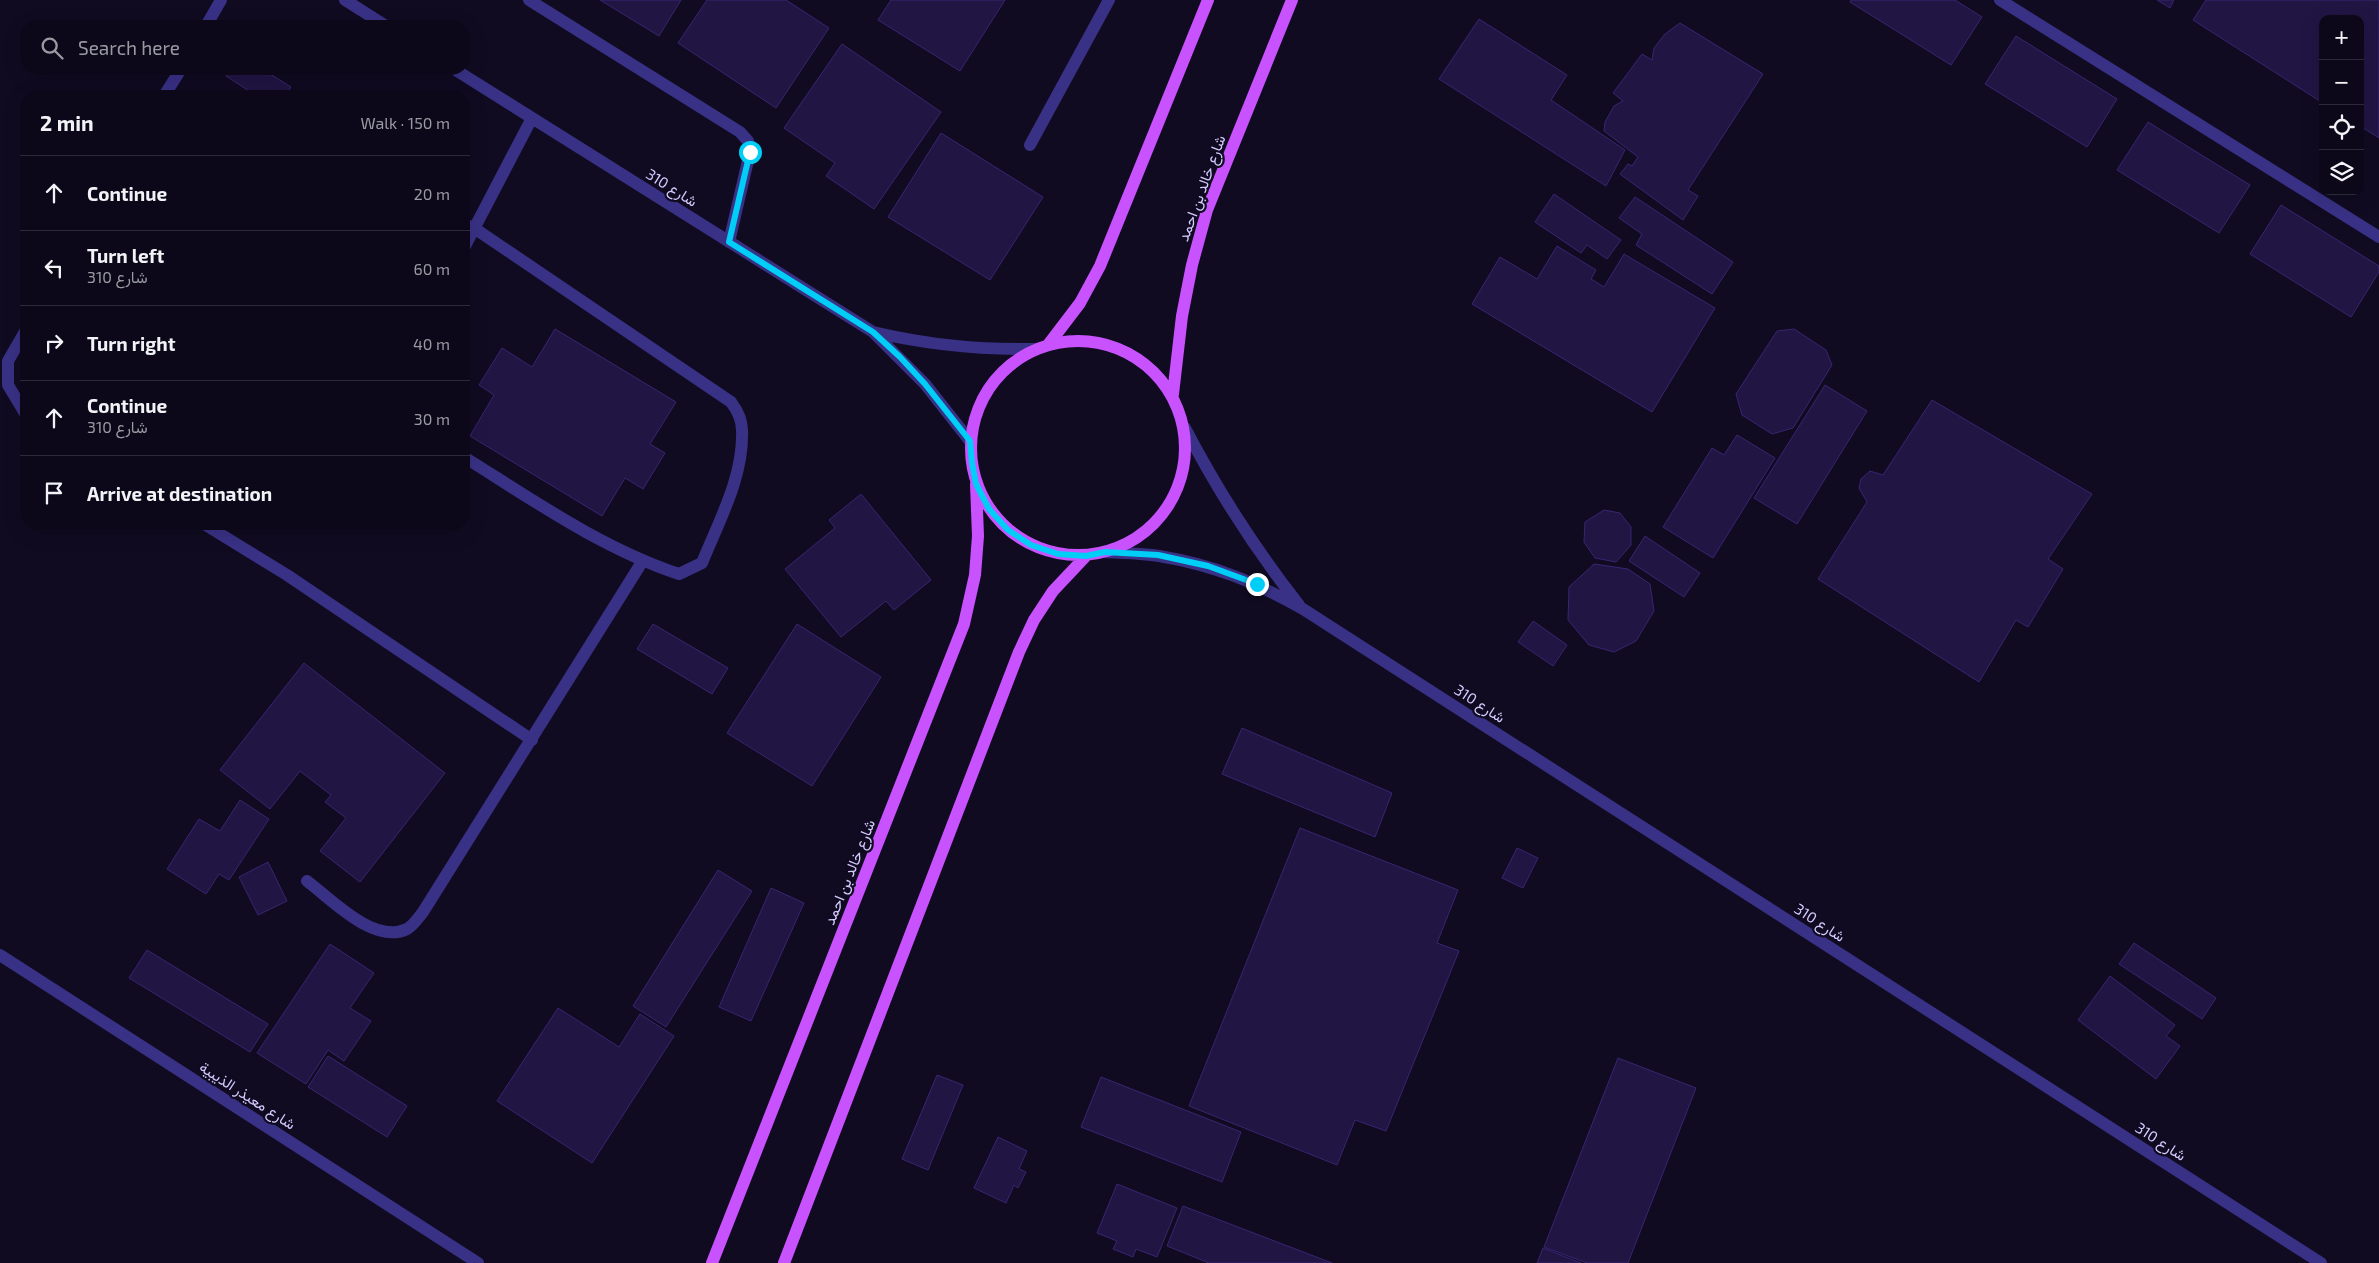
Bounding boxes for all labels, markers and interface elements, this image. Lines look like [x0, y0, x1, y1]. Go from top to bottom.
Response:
map controls [2319, 15, 2364, 195]
button: + [2319, 15, 2364, 60]
search box [20, 20, 470, 75]
icon: search [38, 34, 66, 62]
text: Search here [78, 36, 180, 59]
button: − [2319, 60, 2364, 105]
button: locate [2319, 105, 2364, 150]
text: 2 min [40, 110, 94, 135]
text: Walk · 150 m [360, 113, 450, 132]
street label: شارع خالد بن احمد [1173, 132, 1231, 245]
route start [739, 141, 762, 164]
button: layers [2319, 150, 2364, 195]
street label: شارع 310 [642, 164, 701, 212]
icon: ahead [40, 179, 68, 207]
text: Continue [87, 182, 167, 205]
text: 20 m [414, 184, 450, 203]
text: Turn left [87, 244, 164, 267]
icon: left [40, 254, 68, 282]
text: 60 m [414, 259, 450, 278]
text: شارع 310 [87, 267, 148, 286]
icon: right [40, 329, 68, 357]
text: Turn right [87, 332, 175, 355]
text: 40 m [413, 334, 450, 353]
text: Continue [87, 394, 167, 417]
icon: ahead [40, 404, 68, 432]
text: 30 m [414, 409, 450, 428]
text: شارع 310 [87, 417, 148, 436]
icon: arrive [40, 479, 68, 507]
text: Arrive at destination [87, 482, 272, 505]
route end [1246, 573, 1269, 596]
street label: شارع 310 [1450, 680, 1509, 729]
street label: شارع خالد بن احمد [820, 817, 881, 928]
street label: شارع 310 [1790, 899, 1849, 948]
street label: شارع معيذر الذيبية [195, 1057, 300, 1135]
street label: شارع 310 [2131, 1118, 2190, 1167]

